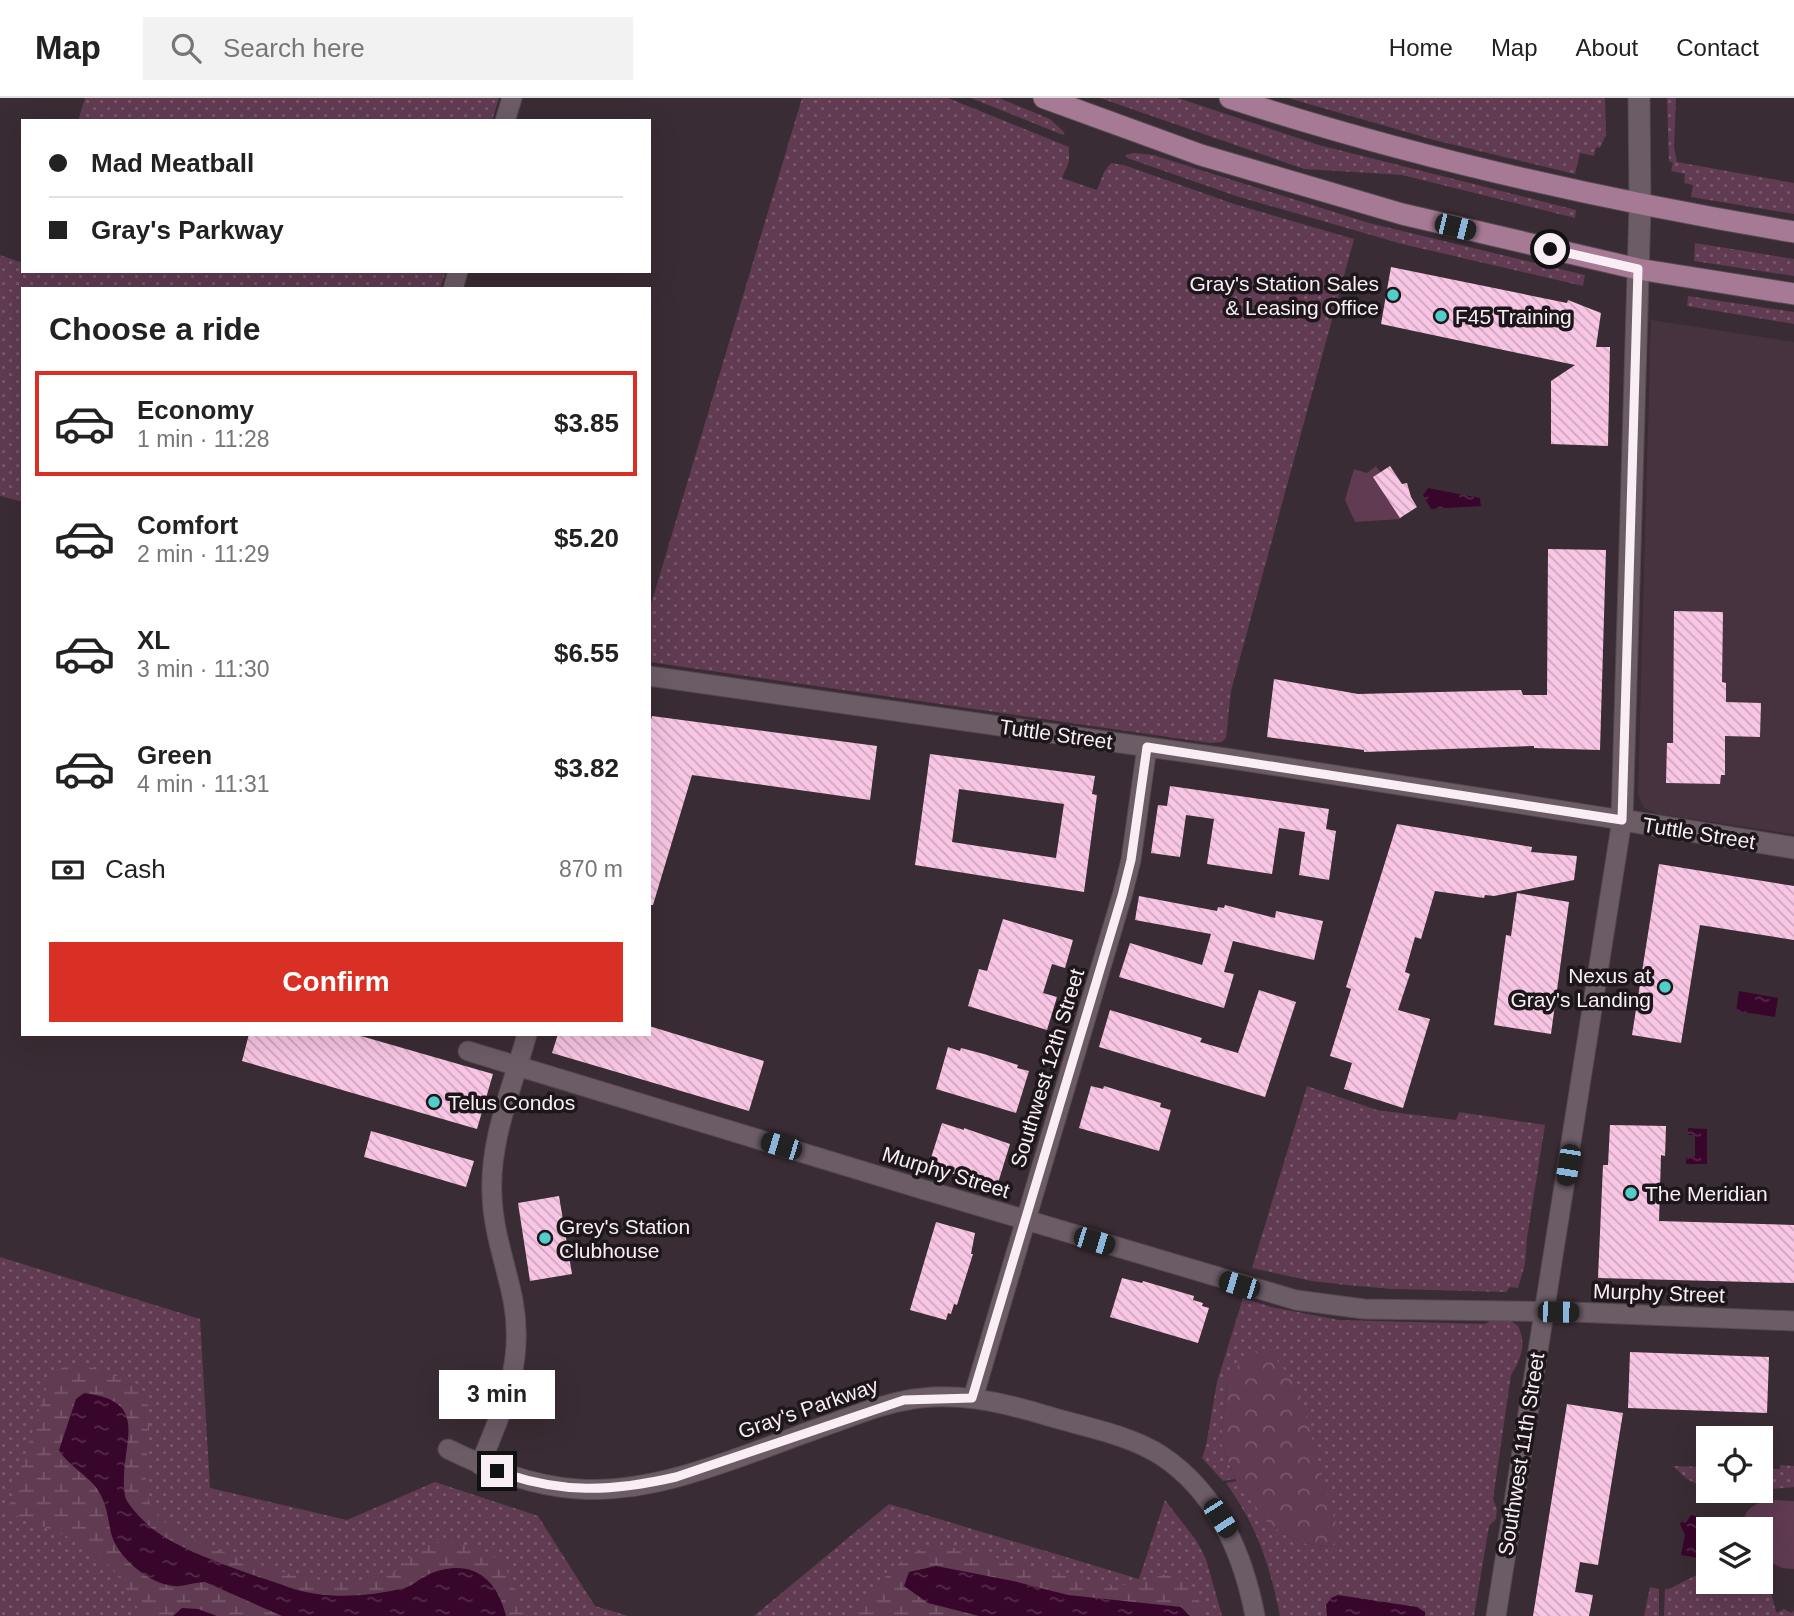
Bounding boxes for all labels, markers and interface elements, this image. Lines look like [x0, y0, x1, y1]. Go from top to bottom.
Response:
search box [143, 17, 633, 80]
text: Map [35, 29, 101, 66]
icon: search [167, 29, 205, 67]
text: Search here [223, 33, 365, 63]
text: Home [1389, 34, 1453, 61]
text: Map [1491, 34, 1538, 61]
text: About [1576, 34, 1638, 61]
text: Contact [1676, 34, 1759, 61]
text: Mad Meatball [91, 148, 254, 178]
car [1433, 212, 1478, 242]
text: Gray's Parkway [91, 215, 284, 245]
route start [1534, 233, 1566, 265]
place label: Gray's Station Sales & Leasing Office [1189, 272, 1379, 319]
marker: Gray's Station Sales & Leasing Office [1385, 287, 1401, 303]
place label: F45 Training [1455, 305, 1572, 328]
marker: F45 Training [1433, 308, 1449, 324]
text: Choose a ride [49, 311, 261, 347]
icon: car [53, 392, 116, 455]
text: Economy [137, 395, 254, 425]
text: $3.85 [554, 408, 619, 438]
text: 1 min · 11:28 [137, 426, 270, 452]
icon: car [53, 507, 116, 570]
text: Comfort [137, 510, 238, 540]
text: $5.20 [554, 523, 619, 553]
text: 2 min · 11:29 [137, 541, 270, 567]
icon: car [53, 622, 116, 685]
text: XL [137, 625, 170, 655]
text: $6.55 [554, 638, 619, 668]
text: 3 min · 11:30 [137, 656, 270, 682]
street label: Tuttle Street [998, 715, 1114, 753]
icon: car [53, 737, 116, 800]
text: Green [137, 740, 212, 770]
text: $3.82 [554, 753, 619, 783]
text: 4 min · 11:31 [137, 771, 270, 797]
street label: Tuttle Street [1641, 813, 1757, 853]
icon: cash [49, 851, 87, 889]
text: Cash [105, 854, 166, 884]
text: 870 m [559, 856, 623, 882]
button: Confirm [49, 942, 623, 1022]
place label: Nexus at Gray's Landing [1510, 964, 1651, 1011]
street label: Southwest 12th Street [1006, 966, 1088, 1170]
marker: Nexus at Gray's Landing [1657, 979, 1673, 995]
place label: Telus Condos [448, 1091, 575, 1114]
marker: Telus Condos [426, 1094, 442, 1110]
car [758, 1130, 805, 1162]
street label: Murphy Street [880, 1142, 1013, 1202]
car [1555, 1143, 1582, 1187]
place label: The Meridian [1645, 1182, 1768, 1205]
marker: The Meridian [1623, 1185, 1639, 1201]
place label: Grey's Station Clubhouse [559, 1215, 690, 1262]
car [1071, 1225, 1118, 1257]
marker: Grey's Station Clubhouse [537, 1230, 553, 1246]
car [1216, 1269, 1263, 1301]
street label: Murphy Street [1593, 1279, 1725, 1307]
car [1537, 1301, 1580, 1323]
street label: Southwest 11th Street [1494, 1351, 1548, 1557]
callout: 3 min [439, 1370, 555, 1418]
street label: Gray's Parkway [735, 1373, 881, 1443]
text: 3 min [467, 1381, 527, 1407]
map controls [1696, 1426, 1773, 1594]
button: locate [1696, 1426, 1773, 1503]
route end [481, 1455, 513, 1487]
car [1200, 1495, 1241, 1541]
button: layers [1696, 1517, 1773, 1594]

